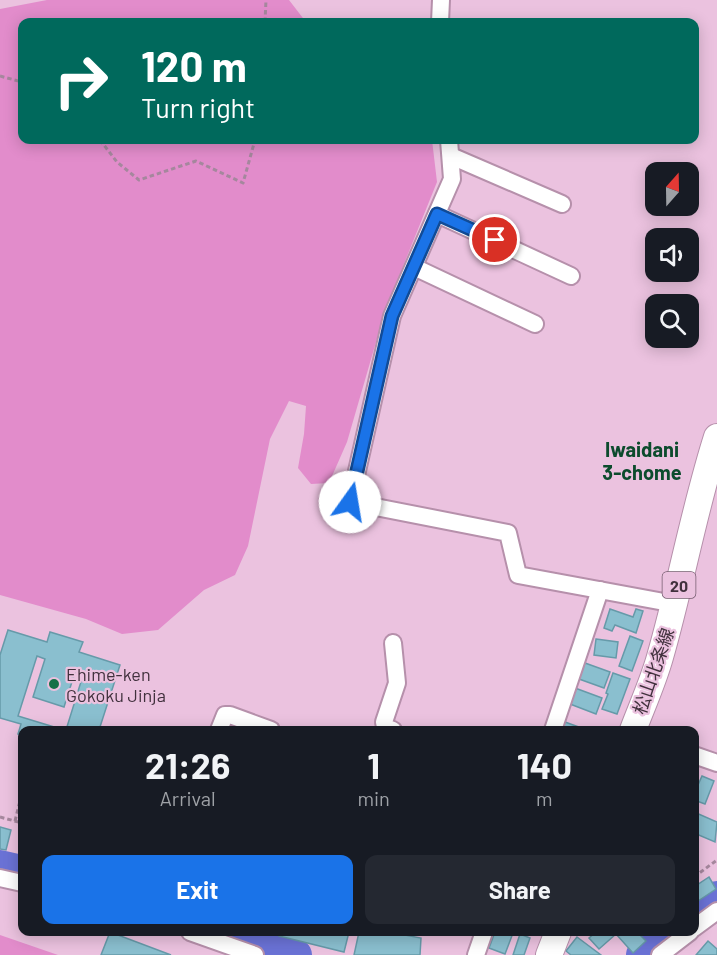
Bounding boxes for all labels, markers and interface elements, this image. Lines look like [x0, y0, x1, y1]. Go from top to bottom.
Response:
text: 120 m [141, 40, 247, 90]
icon: right [42, 42, 120, 120]
text: Turn right [141, 91, 255, 123]
north arrow [645, 162, 699, 216]
map controls [645, 162, 699, 348]
pin [469, 214, 520, 265]
icon: arrive [478, 223, 511, 256]
button: sound [645, 228, 699, 282]
button: search [645, 294, 699, 348]
district label: Iwaidani 3-chome [602, 437, 682, 484]
position arrow [318, 470, 382, 534]
road number: 20 [662, 572, 696, 598]
street label: 松山北条線 [628, 625, 678, 717]
place label: Ehime-ken Gokoku Jinja [66, 663, 166, 706]
marker: Ehime-ken Gokoku Jinja [47, 677, 61, 691]
text: 21:26 [145, 743, 230, 786]
text: 1 [367, 743, 380, 786]
text: 140 [517, 743, 572, 786]
text: Arrival [160, 786, 216, 810]
text: min [357, 786, 390, 810]
text: m [536, 786, 553, 810]
button: Exit [42, 855, 353, 924]
button: Share [365, 855, 675, 924]

